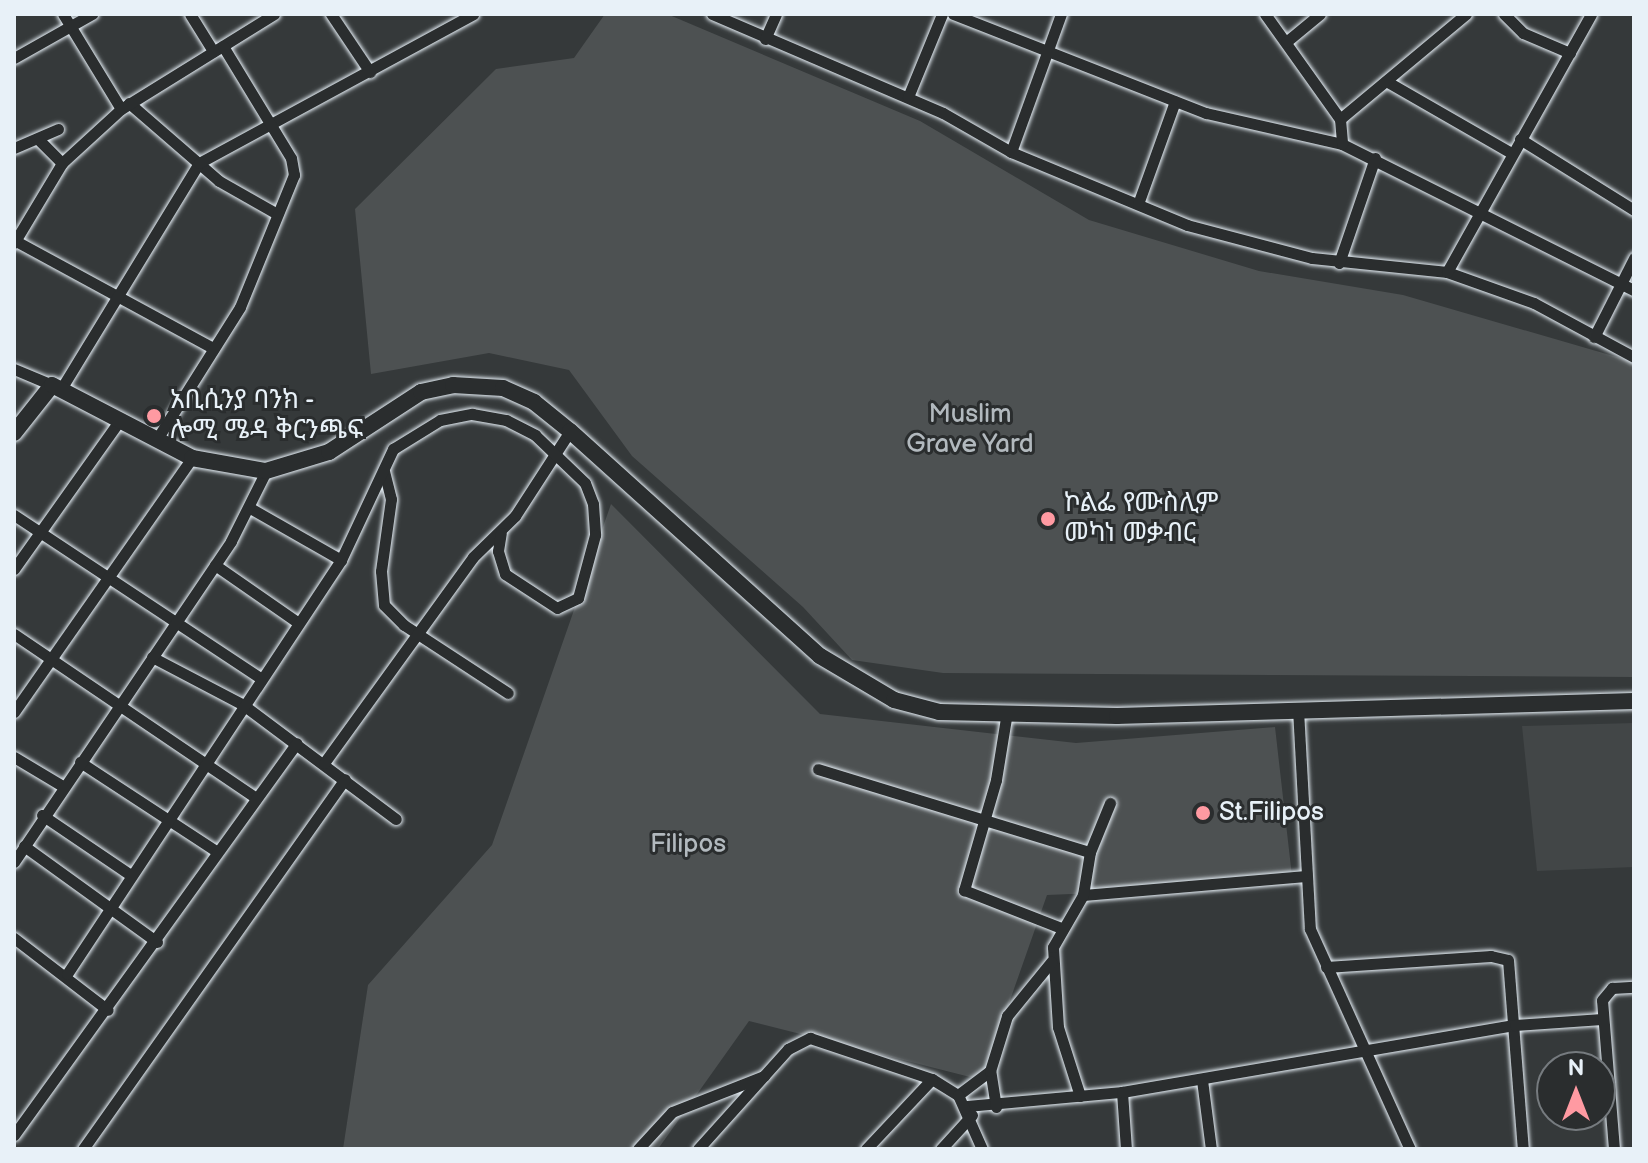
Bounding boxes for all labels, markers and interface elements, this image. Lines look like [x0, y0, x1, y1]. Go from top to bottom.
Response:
place label: አቢሲንያ ባንክ - ሎሚ ሜዳ ቅርንጫፍ [170, 385, 363, 446]
park label: Muslim Grave Yard [905, 399, 1035, 460]
marker: አቢሲንያ ባንክ - ሎሚ ሜዳ ቅርንጫፍ [145, 407, 163, 425]
place label: ኮልፌ የሙስሊም መካነ መቃብር [1064, 488, 1218, 550]
marker: ኮልፌ የሙስሊም መካነ መቃብር [1039, 510, 1057, 528]
place label: St.Filipos [1219, 797, 1324, 829]
marker: St.Filipos [1194, 804, 1212, 822]
park label: Filipos [650, 829, 726, 861]
north arrow [1536, 1051, 1616, 1131]
text: N [1568, 1055, 1584, 1082]

